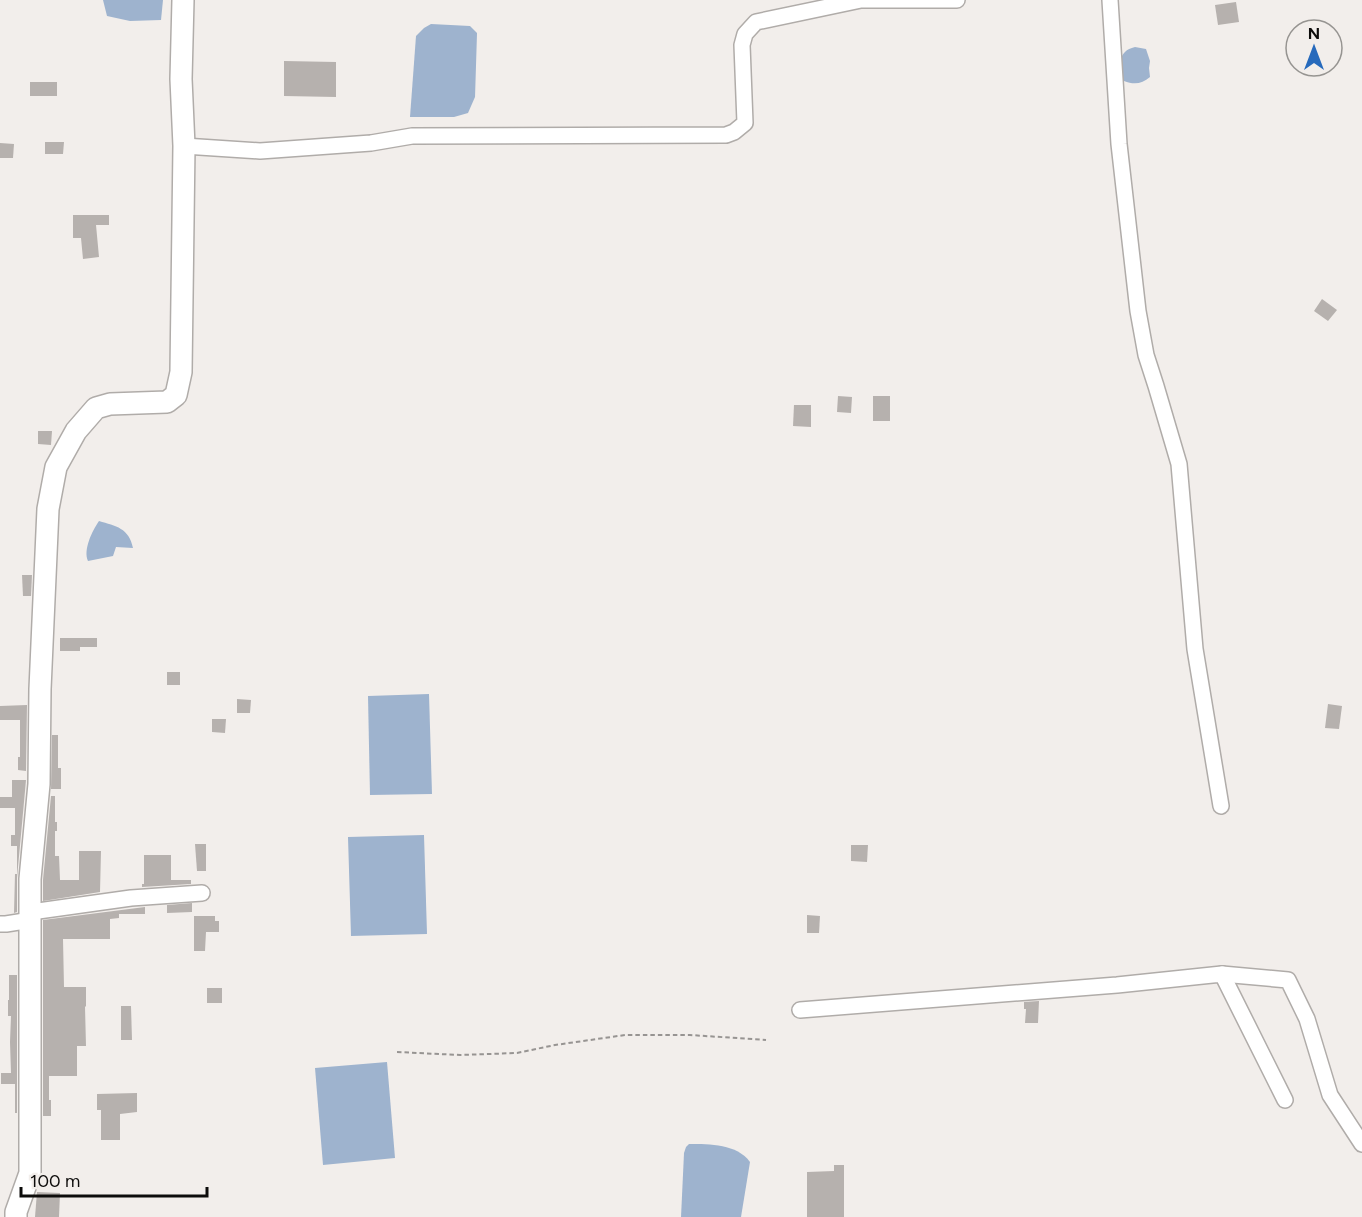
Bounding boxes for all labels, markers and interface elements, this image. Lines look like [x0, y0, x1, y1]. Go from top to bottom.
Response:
north arrow [1284, 18, 1344, 78]
text: N [1308, 24, 1320, 43]
scale bar [21, 1160, 207, 1198]
text: 100 m [30, 1170, 80, 1192]

